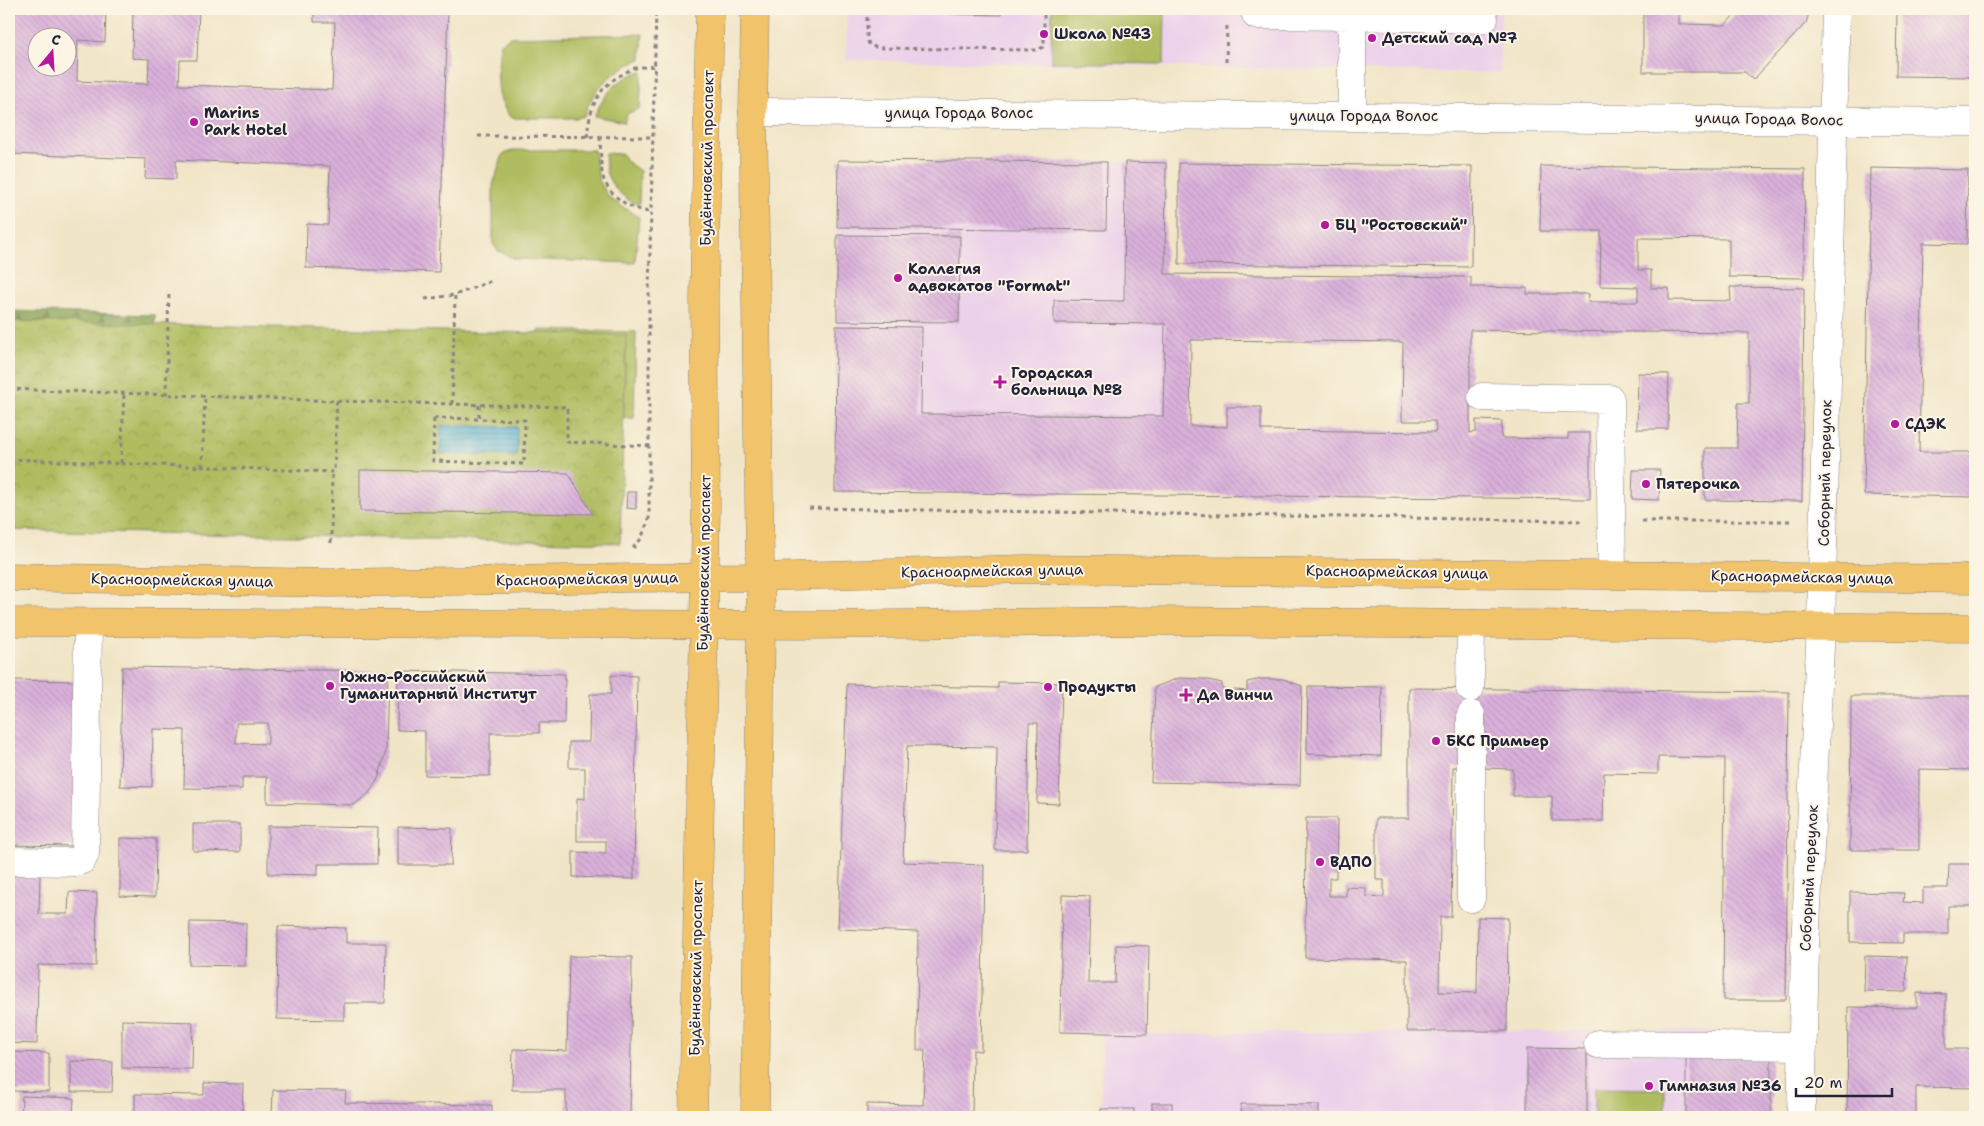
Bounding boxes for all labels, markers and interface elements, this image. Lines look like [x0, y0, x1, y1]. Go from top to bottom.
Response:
place label: Школа №43 [1054, 24, 1151, 44]
north arrow [28, 28, 78, 78]
marker: Школа №43 [1038, 28, 1050, 40]
place label: Детский сад №7 [1382, 28, 1518, 48]
text: С [49, 30, 63, 50]
marker: Детский сад №7 [1366, 32, 1378, 44]
street label: Будённовский проспект [695, 69, 719, 246]
place label: Marins Park Hotel [204, 103, 287, 140]
street label: улица Города Волос [885, 103, 1033, 123]
street label: улица Города Волос [1290, 106, 1438, 126]
street label: улица Города Волос [1694, 108, 1844, 130]
marker: Marins Park Hotel [188, 116, 200, 128]
place label: БЦ "Ростовский" [1335, 215, 1468, 235]
marker: БЦ "Ростовский" [1319, 219, 1331, 231]
place label: Коллегия адвокатов "Format" [908, 259, 1071, 296]
marker: Коллегия адвокатов "Format" [892, 272, 904, 284]
place label: Городская больница №8 [1011, 363, 1122, 400]
marker: Городская больница №8 [993, 375, 1007, 389]
street label: Соборный переулок [1814, 399, 1836, 547]
place label: СДЭК [1905, 414, 1947, 434]
marker: СДЭК [1889, 418, 1901, 430]
street label: Будённовский проспект [692, 474, 716, 651]
place label: Пятерочка [1656, 474, 1740, 494]
marker: Пятерочка [1640, 478, 1652, 490]
street label: Красноармейская улица [901, 559, 1084, 583]
street label: Красноармейская улица [1306, 560, 1489, 584]
street label: Красноармейская улица [1711, 565, 1894, 589]
street label: Красноармейская улица [496, 567, 679, 591]
street label: Красноармейская улица [91, 568, 274, 592]
place label: Южно-Российский Гуманитарный Институт [340, 667, 537, 704]
place label: Продукты [1058, 677, 1136, 697]
marker: Южно-Российский Гуманитарный Институт [324, 680, 336, 692]
marker: Продукты [1042, 681, 1054, 693]
place label: Да Винчи [1197, 685, 1273, 705]
marker: Да Винчи [1179, 688, 1193, 702]
place label: БКС Примьер [1446, 731, 1549, 751]
marker: БКС Примьер [1430, 735, 1442, 747]
street label: Соборный переулок [1795, 804, 1823, 952]
place label: ВДПО [1330, 852, 1372, 872]
marker: ВДПО [1314, 856, 1326, 868]
street label: Будённовский проспект [684, 879, 708, 1056]
scale bar [1796, 1066, 1893, 1098]
text: 20 m [1804, 1073, 1843, 1093]
place label: Гимназия №36 [1659, 1076, 1782, 1096]
marker: Гимназия №36 [1643, 1080, 1655, 1092]

